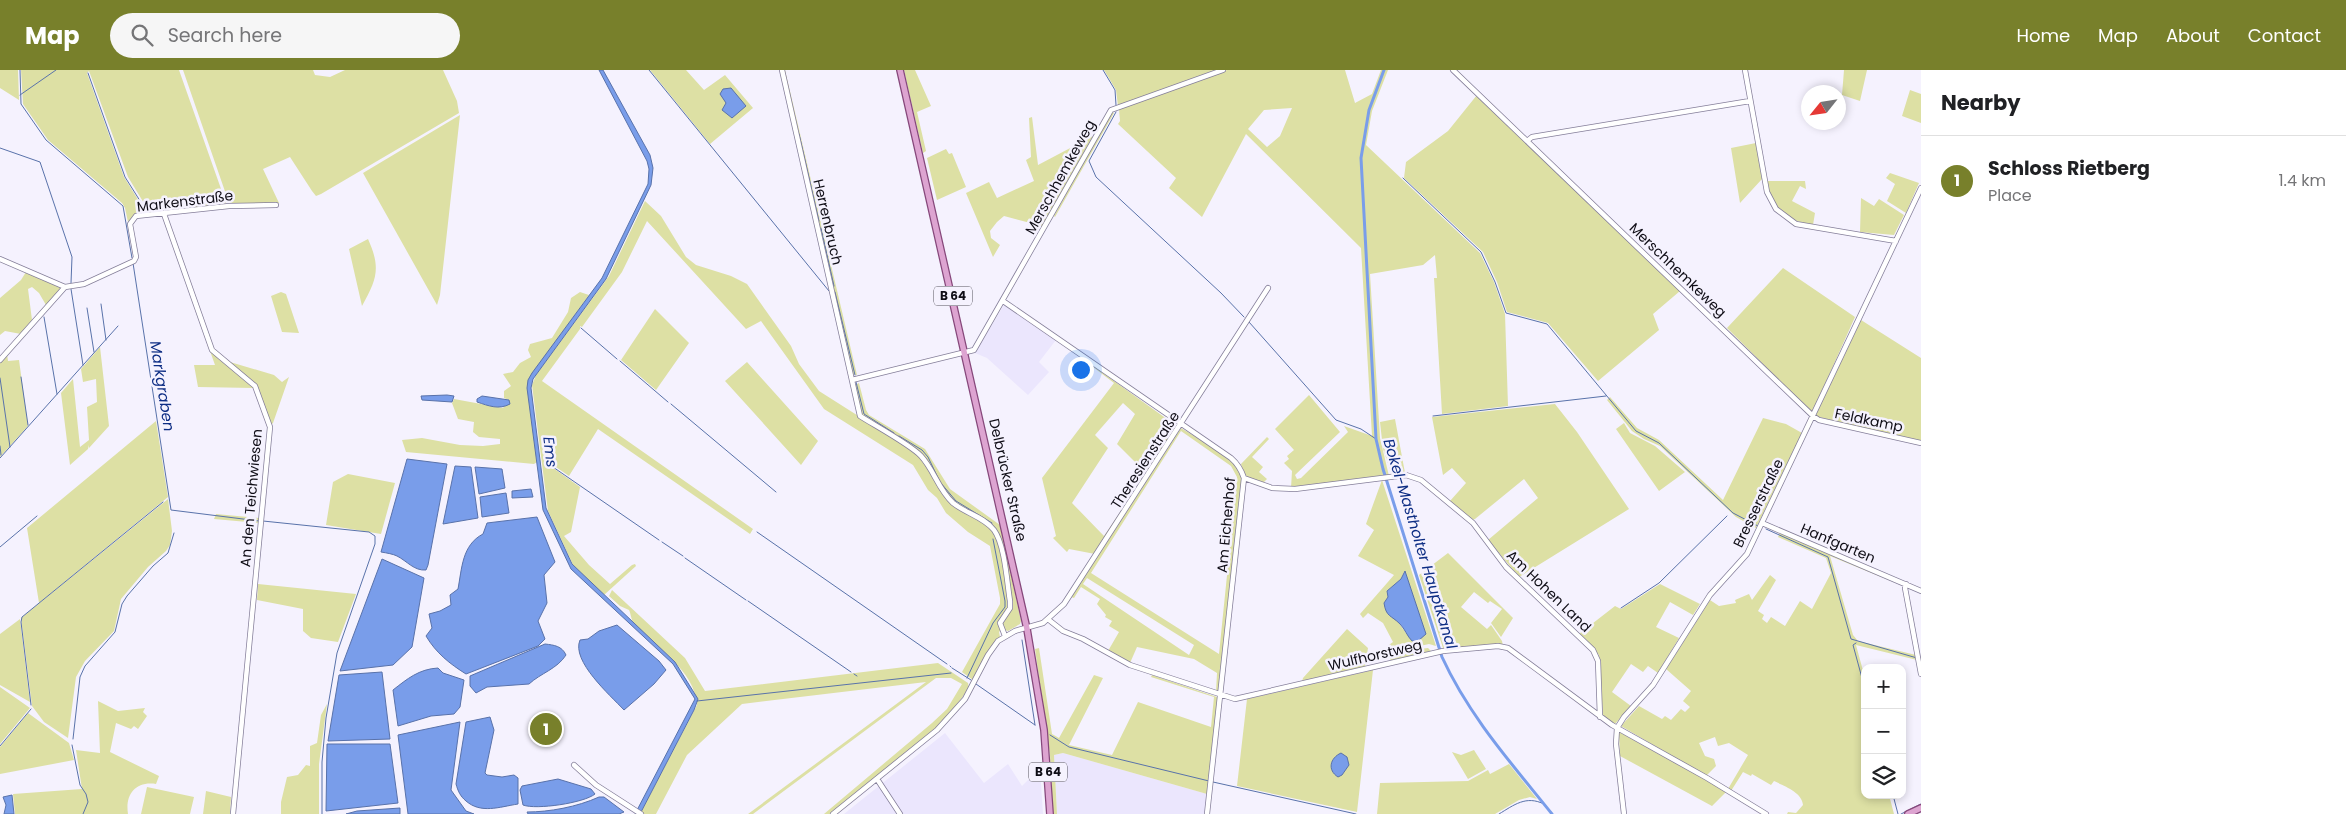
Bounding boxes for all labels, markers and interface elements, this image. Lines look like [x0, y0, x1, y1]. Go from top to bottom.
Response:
search box [110, 13, 460, 58]
text: Map [25, 19, 80, 52]
icon: search [128, 21, 156, 49]
text: Search here [168, 22, 282, 49]
text: Home [2016, 23, 2070, 48]
text: Map [2098, 23, 2138, 48]
text: About [2166, 23, 2220, 48]
text: Contact [2248, 23, 2321, 48]
north arrow [1801, 85, 1846, 130]
text: Nearby [1941, 88, 2021, 117]
street label: Merschhemkeweg [1020, 116, 1100, 238]
text: Schloss Rietberg [1988, 155, 2150, 182]
text: 1 [1954, 169, 1960, 192]
text: 1.4 km [2278, 169, 2326, 192]
street label: Herrenbruch [808, 177, 848, 267]
text: Place [1988, 184, 2032, 207]
street label: Markenstraße [136, 185, 235, 217]
street label: Merschhemkeweg [1625, 218, 1731, 322]
road number: B 64 [934, 287, 972, 306]
water label: Markgraben [145, 339, 180, 433]
your location [1068, 357, 1094, 383]
street label: Feldkamp [1833, 403, 1905, 437]
street label: Theresienstraße [1106, 407, 1184, 513]
street label: Delbrücker Straße [984, 417, 1032, 544]
street label: An den Teichwiesen [235, 428, 267, 568]
water label: Ems [538, 435, 563, 469]
water label: Bokel-Mastholter Hauptkanal [1378, 436, 1463, 652]
street label: Bresserstraße [1728, 455, 1788, 551]
street label: Am Eichenhof [1212, 476, 1240, 574]
street label: Hanfgarten [1797, 518, 1879, 568]
street label: Am Hohen Land [1502, 545, 1596, 637]
street label: Wulfhorstweg [1326, 634, 1424, 676]
map controls [1861, 664, 1906, 799]
button: + [1861, 664, 1906, 709]
button: − [1861, 709, 1906, 754]
pin: 1 [530, 710, 562, 748]
button: layers [1861, 754, 1906, 799]
road number: B 64 [1029, 762, 1067, 782]

